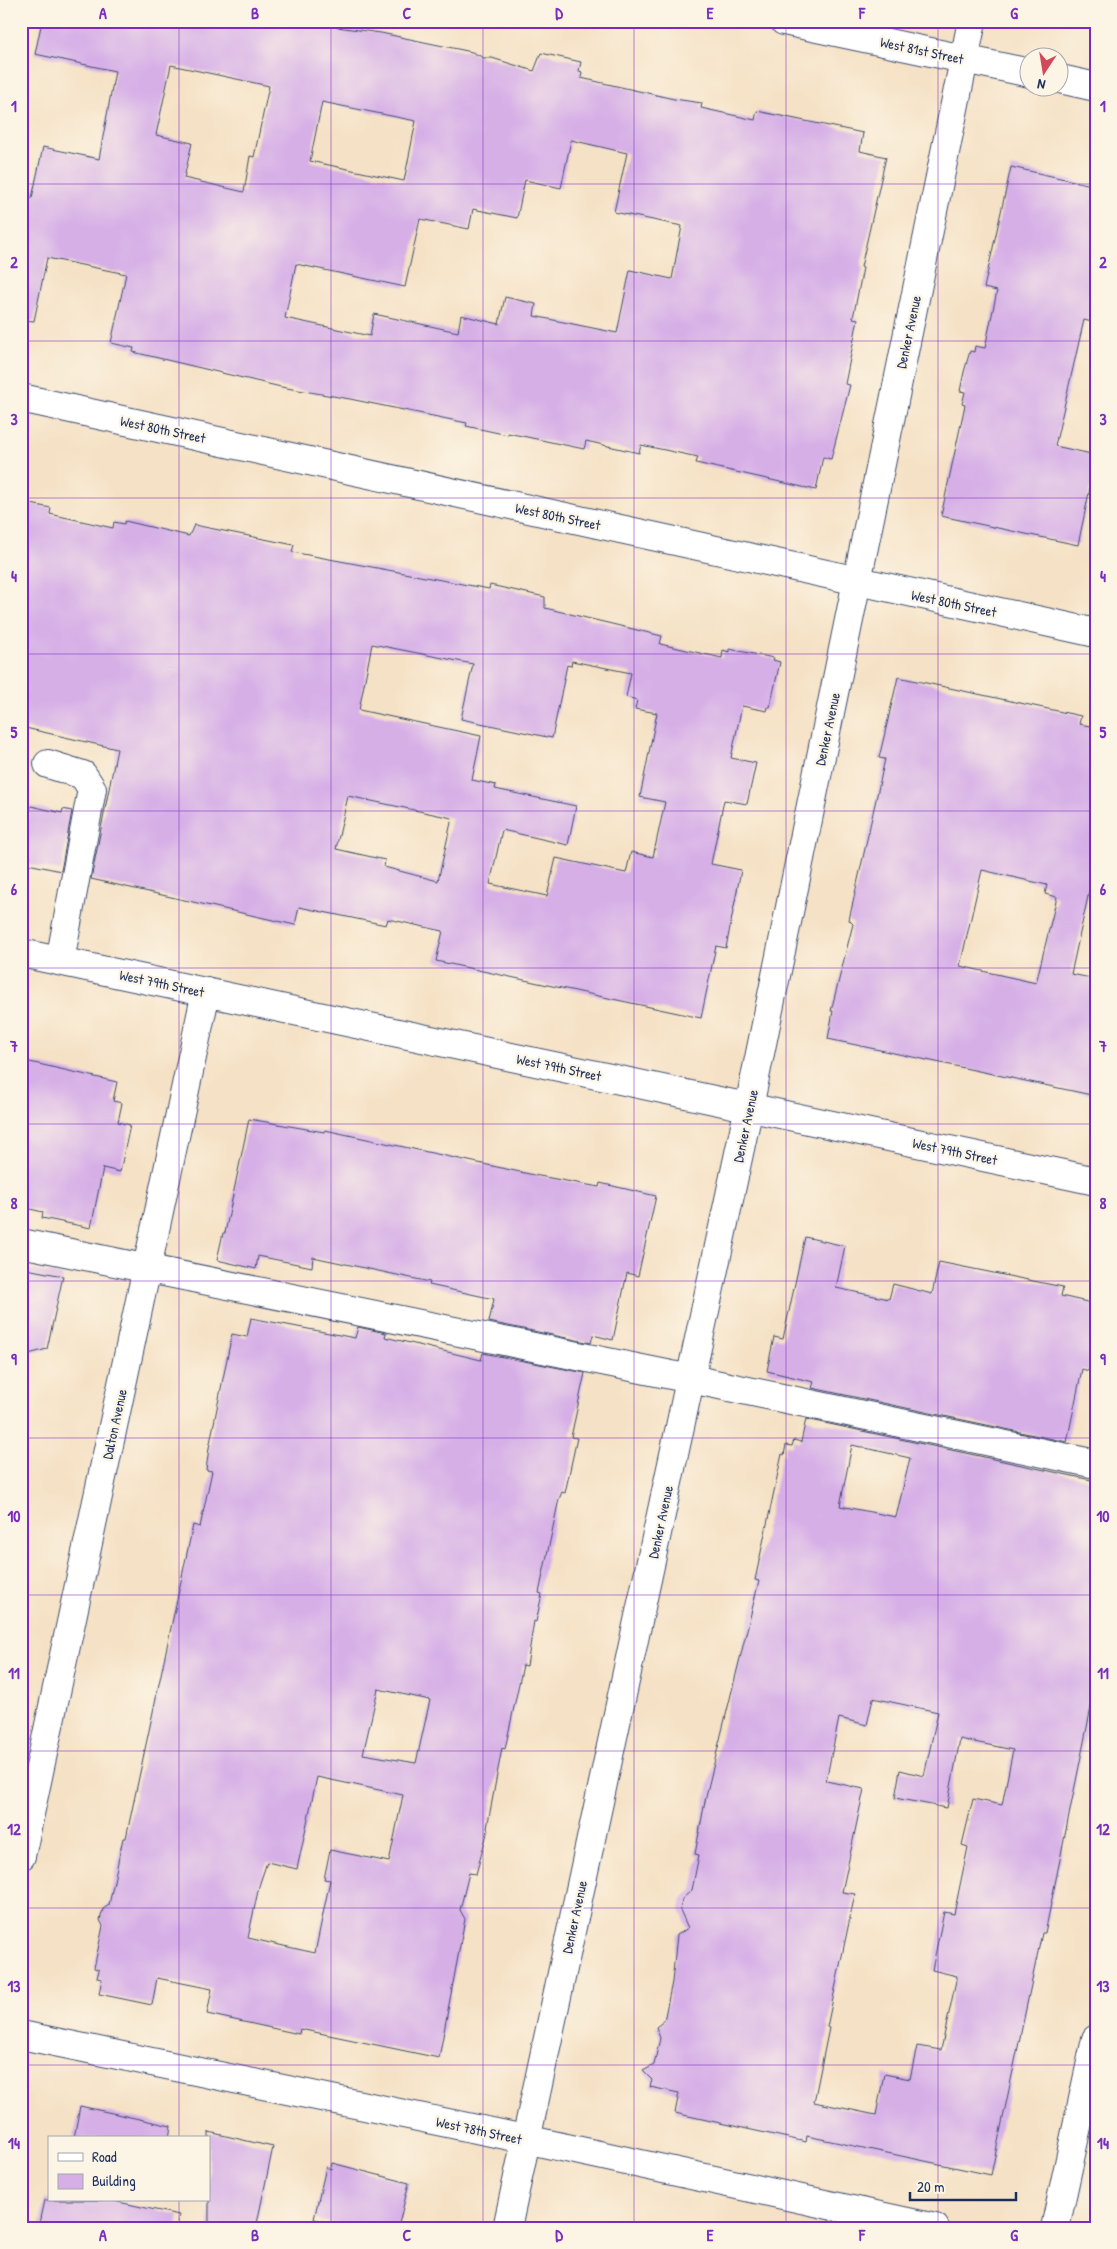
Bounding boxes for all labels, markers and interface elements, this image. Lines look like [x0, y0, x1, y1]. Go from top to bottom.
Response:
text: A [99, 2, 107, 24]
text: B [251, 2, 259, 24]
text: C [403, 2, 412, 24]
text: D [555, 2, 563, 24]
text: E [706, 2, 714, 24]
text: F [858, 2, 866, 24]
text: G [1010, 2, 1018, 24]
street label: West 81st Street [879, 32, 966, 68]
north arrow [1020, 48, 1070, 98]
text: N [1035, 75, 1047, 95]
text: 1 [11, 95, 17, 117]
text: 1 [1100, 95, 1106, 117]
text: 2 [10, 251, 18, 273]
text: 2 [1099, 251, 1107, 273]
street label: Denker Avenue [891, 293, 925, 370]
text: 3 [10, 408, 18, 430]
text: 3 [1099, 408, 1107, 430]
street label: West 80th Street [119, 411, 207, 447]
street label: West 80th Street [514, 498, 602, 534]
text: 4 [11, 565, 17, 587]
text: 4 [1100, 565, 1106, 587]
street label: West 80th Street [910, 585, 998, 621]
street label: Denker Avenue [810, 690, 844, 767]
text: 5 [11, 721, 18, 743]
text: 5 [1100, 721, 1107, 743]
text: 6 [11, 878, 18, 900]
text: 6 [1100, 878, 1107, 900]
street label: West 79th Street [118, 965, 206, 1001]
text: 7 [9, 1035, 18, 1057]
text: 7 [1098, 1035, 1107, 1057]
street label: West 79th Street [515, 1049, 603, 1085]
street label: Denker Avenue [728, 1087, 762, 1164]
street label: West 79th Street [911, 1133, 999, 1169]
text: 8 [11, 1192, 18, 1214]
text: 8 [1100, 1192, 1107, 1214]
text: 9 [11, 1348, 17, 1370]
text: 9 [1100, 1348, 1106, 1370]
street label: Dalton Avenue [97, 1387, 131, 1461]
street label: Denker Avenue [643, 1483, 677, 1560]
text: 10 [8, 1505, 20, 1527]
text: 10 [1097, 1505, 1109, 1527]
text: 11 [8, 1662, 20, 1684]
text: 11 [1097, 1662, 1109, 1684]
text: 12 [7, 1818, 21, 1840]
text: 12 [1096, 1818, 1110, 1840]
street label: Denker Avenue [557, 1878, 591, 1955]
text: 13 [8, 1975, 20, 1997]
text: 13 [1097, 1975, 1109, 1997]
street label: West 78th Street [434, 2112, 524, 2148]
text: 14 [8, 2132, 20, 2154]
text: 14 [1097, 2132, 1109, 2154]
legend [48, 2136, 210, 2202]
text: Road [92, 2146, 117, 2167]
scale bar [910, 2169, 1016, 2201]
text: Building [92, 2170, 136, 2191]
text: 20 m [917, 2176, 944, 2197]
text: A [99, 2224, 107, 2246]
text: B [251, 2224, 259, 2246]
text: C [403, 2224, 412, 2246]
text: D [555, 2224, 563, 2246]
text: E [706, 2224, 714, 2246]
text: F [858, 2224, 866, 2246]
text: G [1010, 2224, 1018, 2246]

